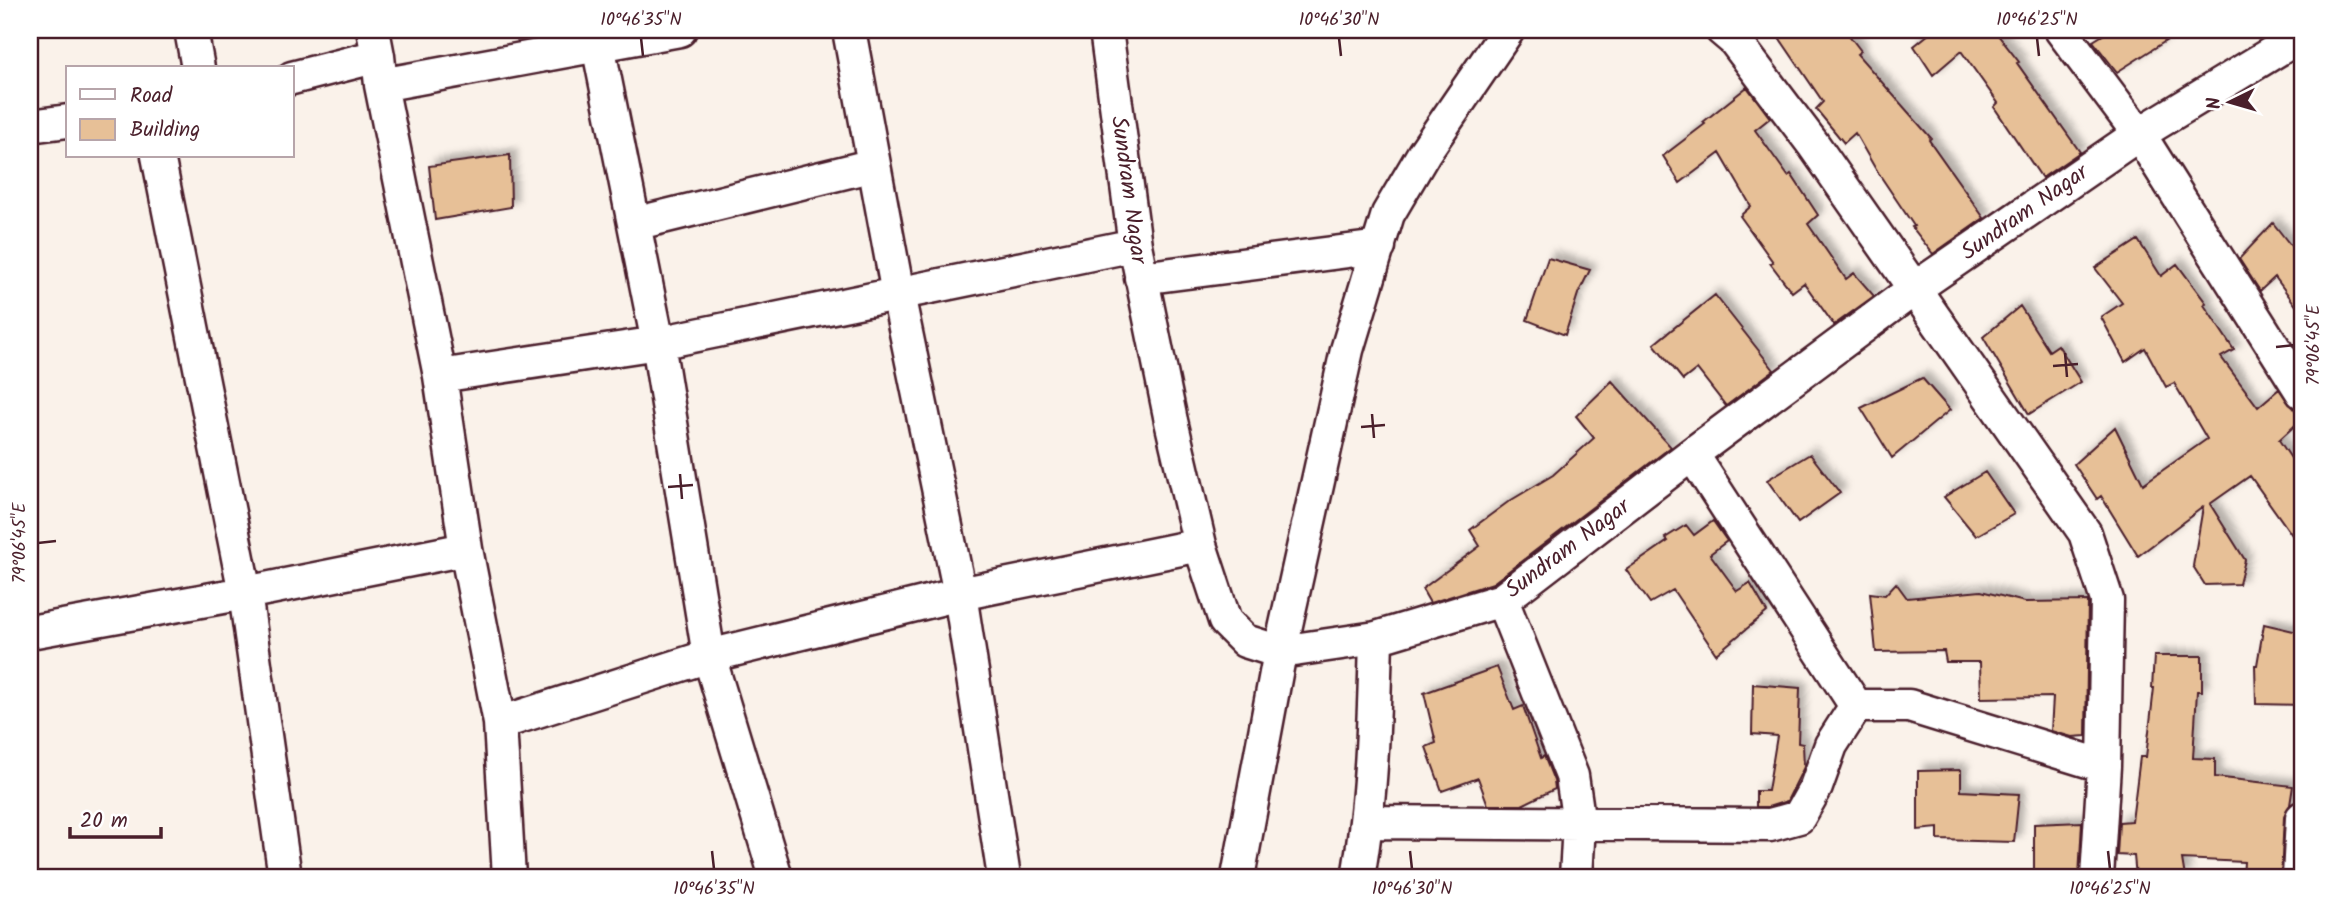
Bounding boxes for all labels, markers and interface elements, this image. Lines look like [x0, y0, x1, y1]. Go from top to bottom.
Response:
text: 10°46'35"N [600, 6, 682, 35]
text: 10°46'30"N [1299, 6, 1379, 35]
text: 10°46'25"N [1996, 6, 2078, 35]
legend [66, 66, 294, 158]
north arrow [2196, 66, 2266, 136]
text: Road [130, 80, 173, 113]
text: N [2200, 96, 2231, 111]
text: Building [130, 114, 200, 147]
street label: Sundram Nagar [1100, 114, 1156, 267]
street label: Sundram Nagar [1954, 155, 2097, 270]
text: 79°06'45"E [2300, 304, 2329, 385]
street label: Sundram Nagar [1498, 489, 1639, 608]
text: 79°06'45"E [6, 502, 35, 583]
scale bar [70, 795, 161, 839]
text: 20 m [80, 805, 128, 838]
text: 10°46'35"N [673, 875, 755, 904]
text: 10°46'30"N [1372, 875, 1452, 904]
text: 10°46'25"N [2069, 875, 2151, 904]

